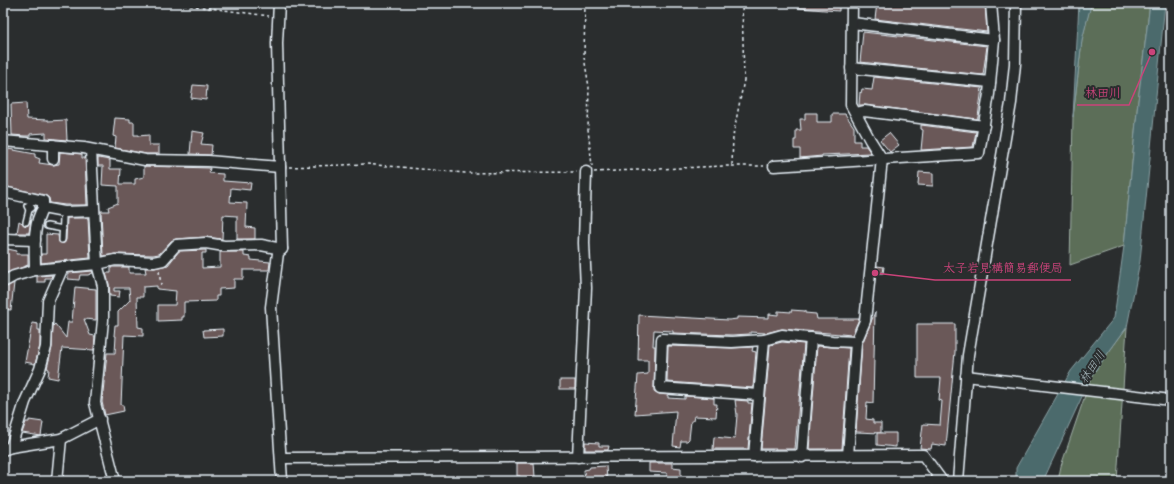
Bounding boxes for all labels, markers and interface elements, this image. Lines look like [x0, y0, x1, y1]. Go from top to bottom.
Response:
callout: 林田川 [1077, 81, 1129, 105]
text: 林田川 [1085, 85, 1121, 101]
callout: 太子岩見構簡易郵便局 [935, 256, 1071, 280]
text: 太子岩見構簡易郵便局 [943, 260, 1063, 276]
water label: 林田川 [1075, 348, 1109, 386]

